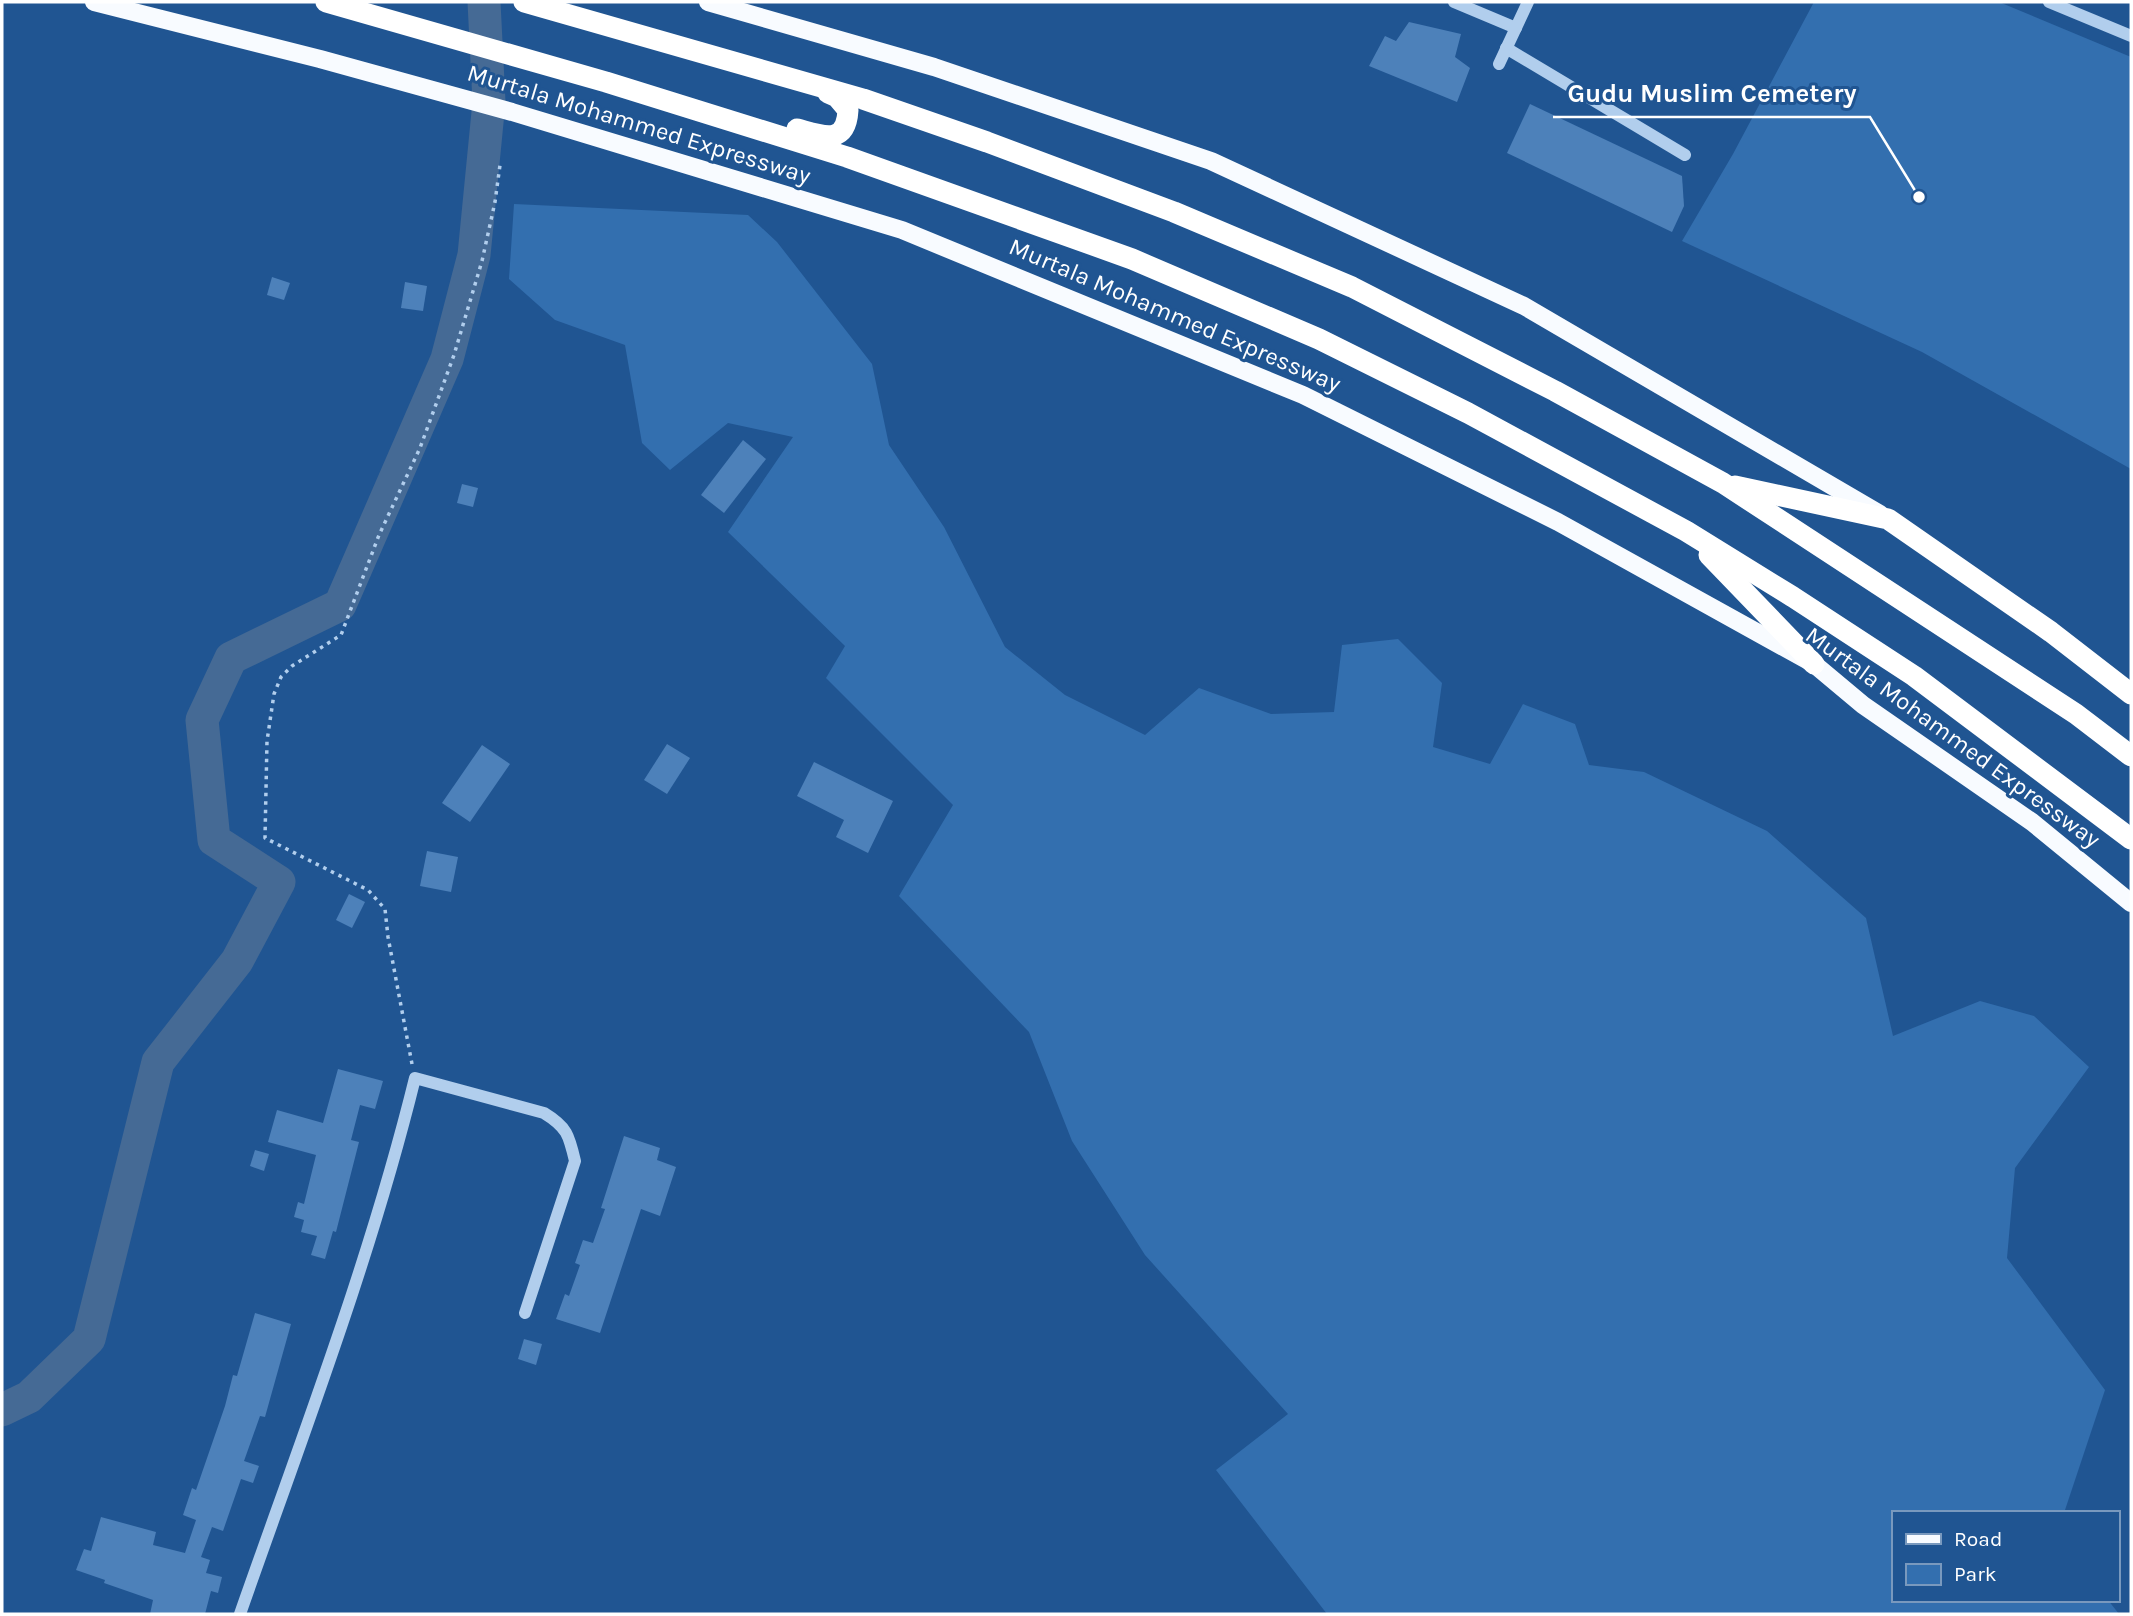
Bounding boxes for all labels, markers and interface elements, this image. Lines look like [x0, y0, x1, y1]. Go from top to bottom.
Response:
street label: Murtala Mohammed Expressway [464, 58, 814, 190]
callout: Gudu Muslim Cemetery [1553, 70, 1870, 117]
text: Gudu Muslim Cemetery [1567, 78, 1857, 109]
street label: Murtala Mohammed Expressway [1005, 232, 1345, 398]
street label: Murtala Mohammed Expressway [1800, 621, 2106, 853]
legend [1892, 1511, 2119, 1602]
text: Road [1954, 1527, 2002, 1551]
text: Park [1954, 1562, 1997, 1586]

